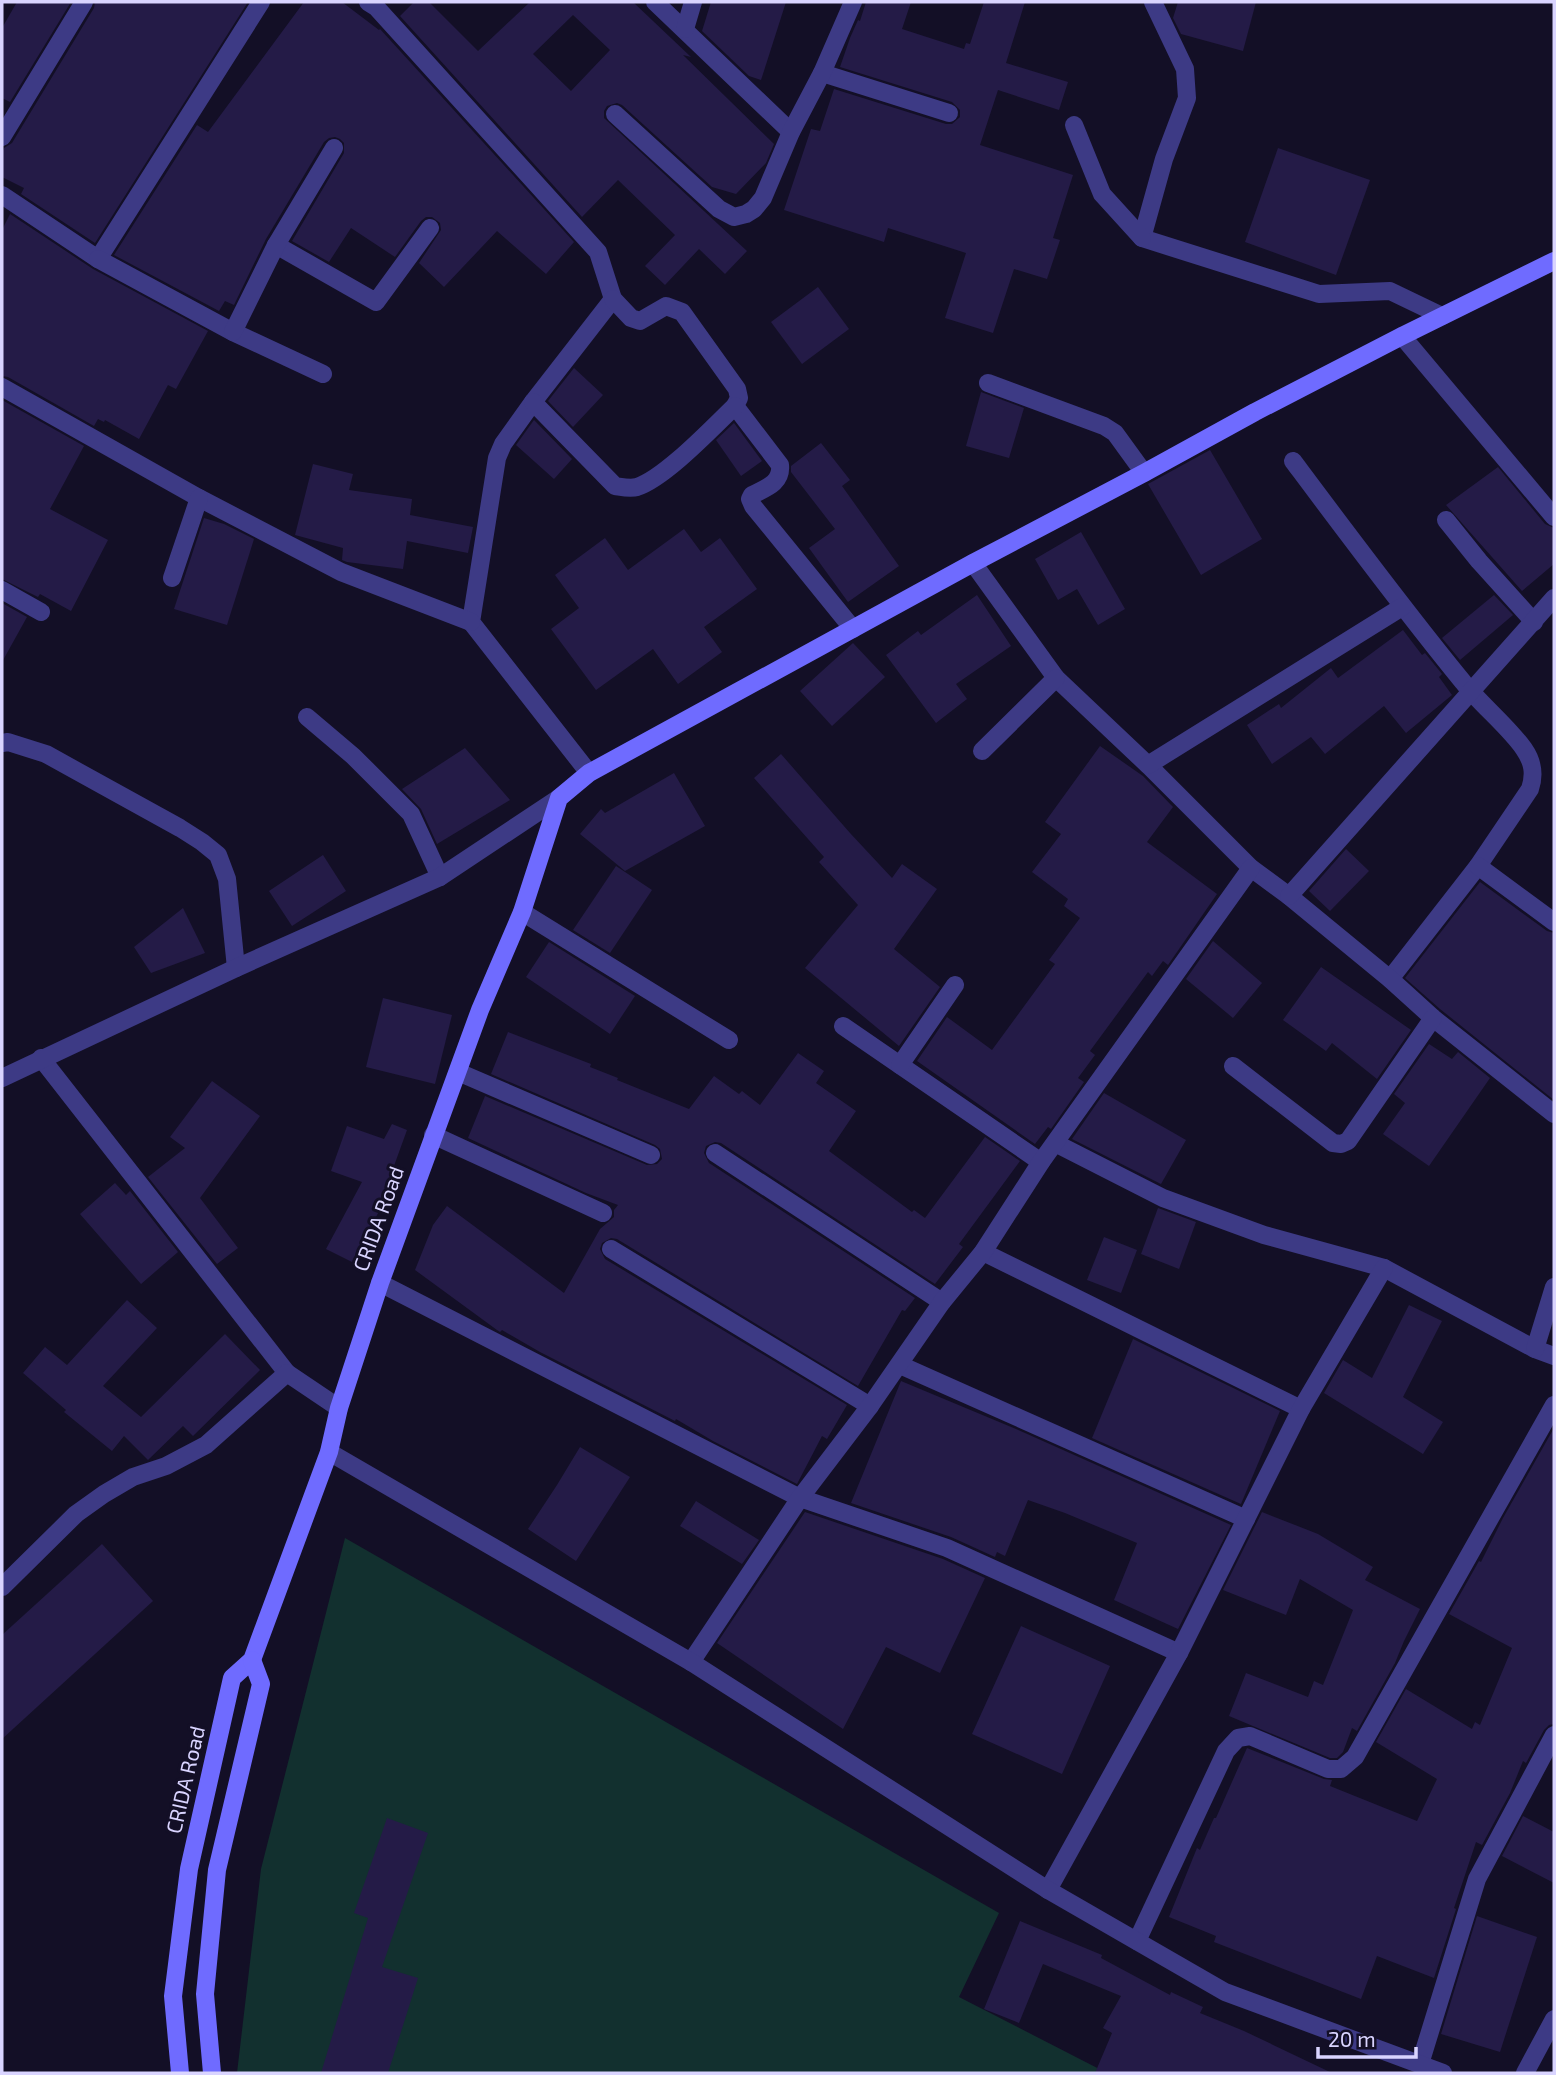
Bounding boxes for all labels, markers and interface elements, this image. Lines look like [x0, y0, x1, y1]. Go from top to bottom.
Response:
street label: CRIDA Road [347, 1163, 408, 1274]
street label: CRIDA Road [160, 1723, 209, 1836]
scale bar [1318, 2016, 1416, 2060]
text: 20 m [1328, 2026, 1376, 2051]

